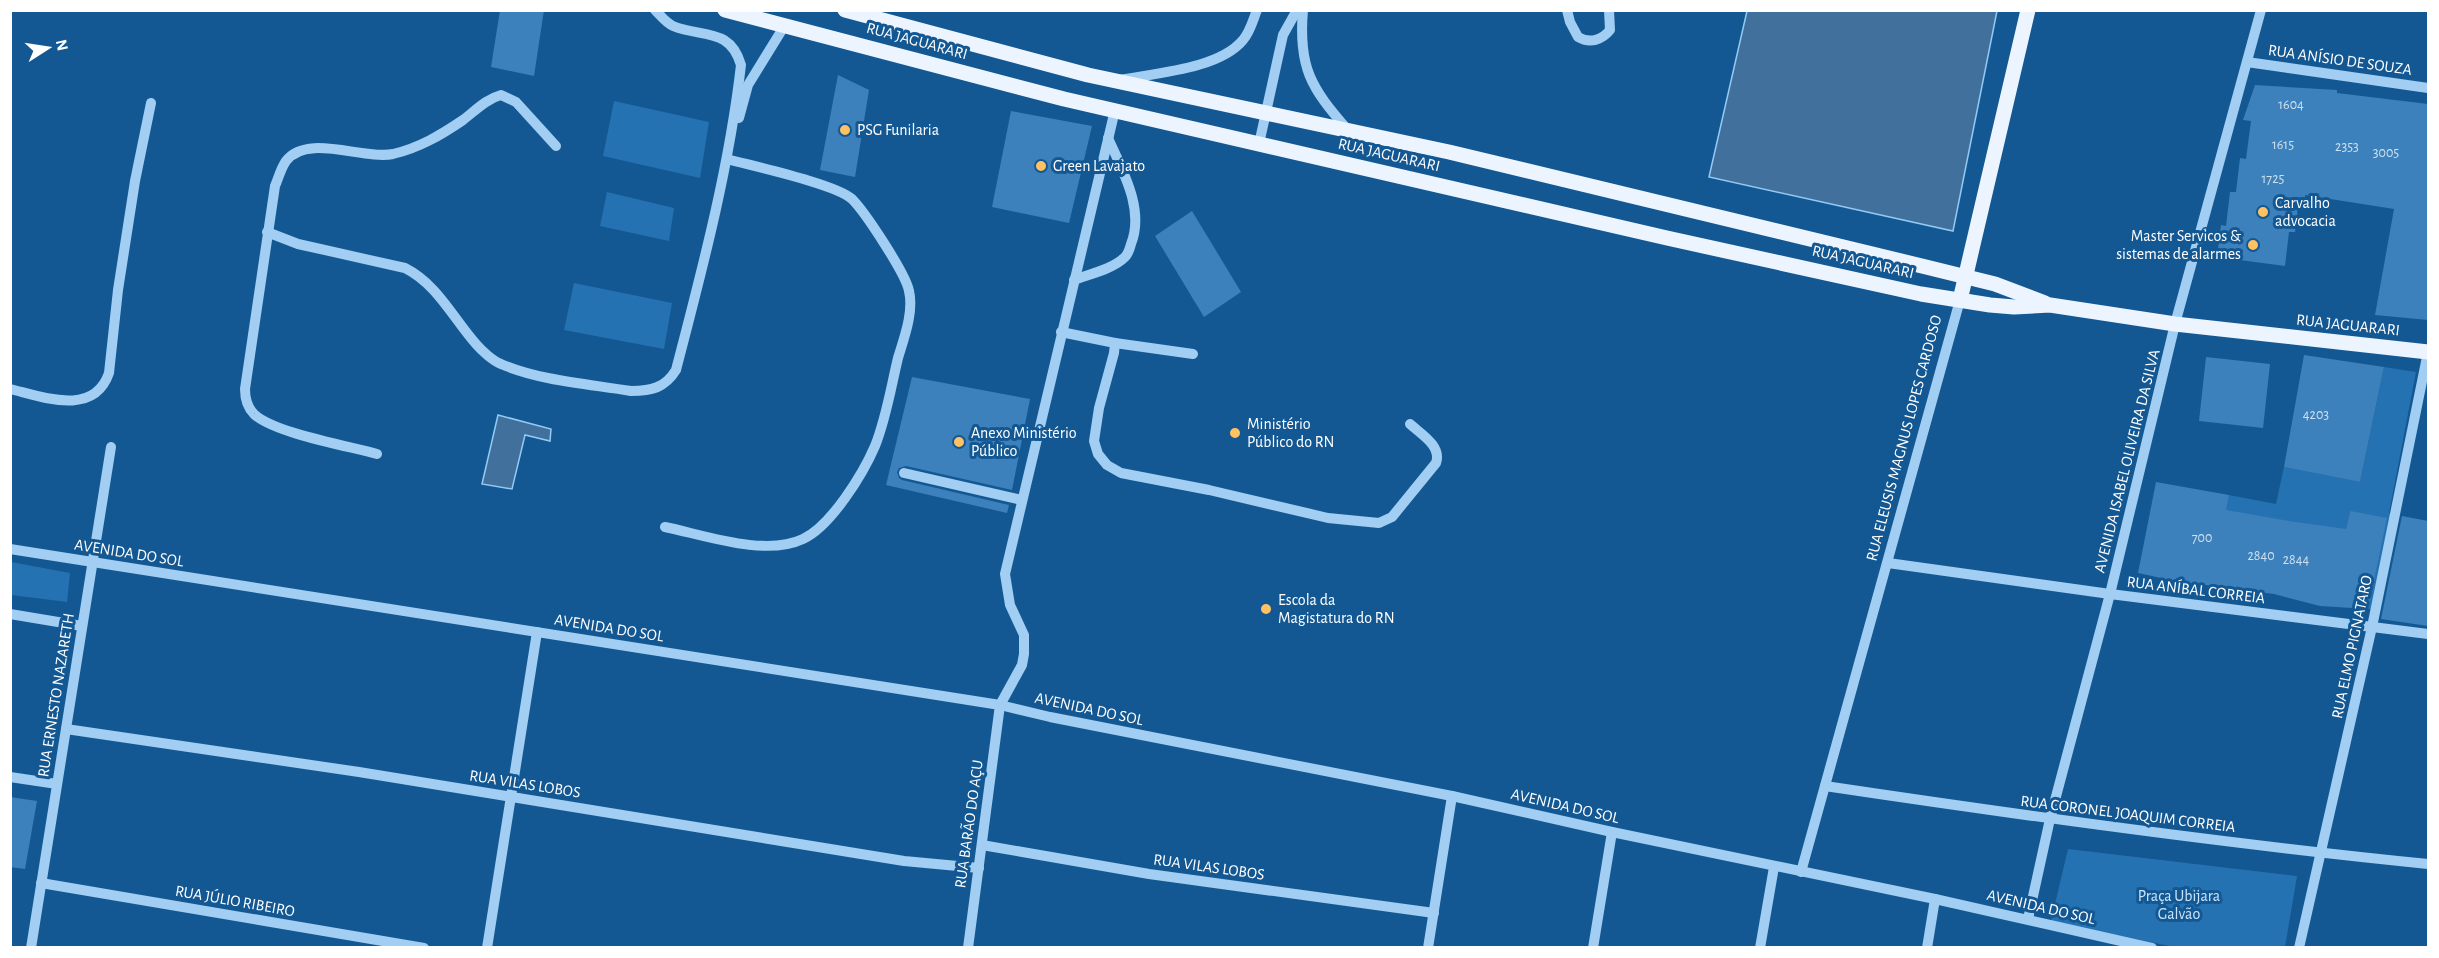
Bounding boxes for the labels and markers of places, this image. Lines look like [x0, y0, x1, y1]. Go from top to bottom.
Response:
place label: PSG Funilaria [857, 122, 939, 138]
marker: PSG Funilaria [838, 123, 852, 137]
place label: Green Lavajato [1053, 158, 1145, 175]
marker: Green Lavajato [1034, 159, 1048, 173]
place label: Carvalho advocacia [2275, 195, 2336, 229]
marker: Carvalho advocacia [2256, 205, 2270, 219]
place label: Master Servicos & sistemas de alarmes [2116, 228, 2241, 262]
marker: Master Servicos & sistemas de alarmes [2246, 238, 2260, 252]
place label: Ministério Público do RN [1247, 416, 1335, 450]
place label: Anexo Ministério Público [971, 425, 1077, 459]
marker: Ministério Público do RN [1228, 426, 1242, 440]
marker: Anexo Ministério Público [952, 435, 966, 449]
place label: Escola da Magistatura do RN [1278, 592, 1395, 626]
marker: Escola da Magistatura do RN [1259, 602, 1273, 616]

